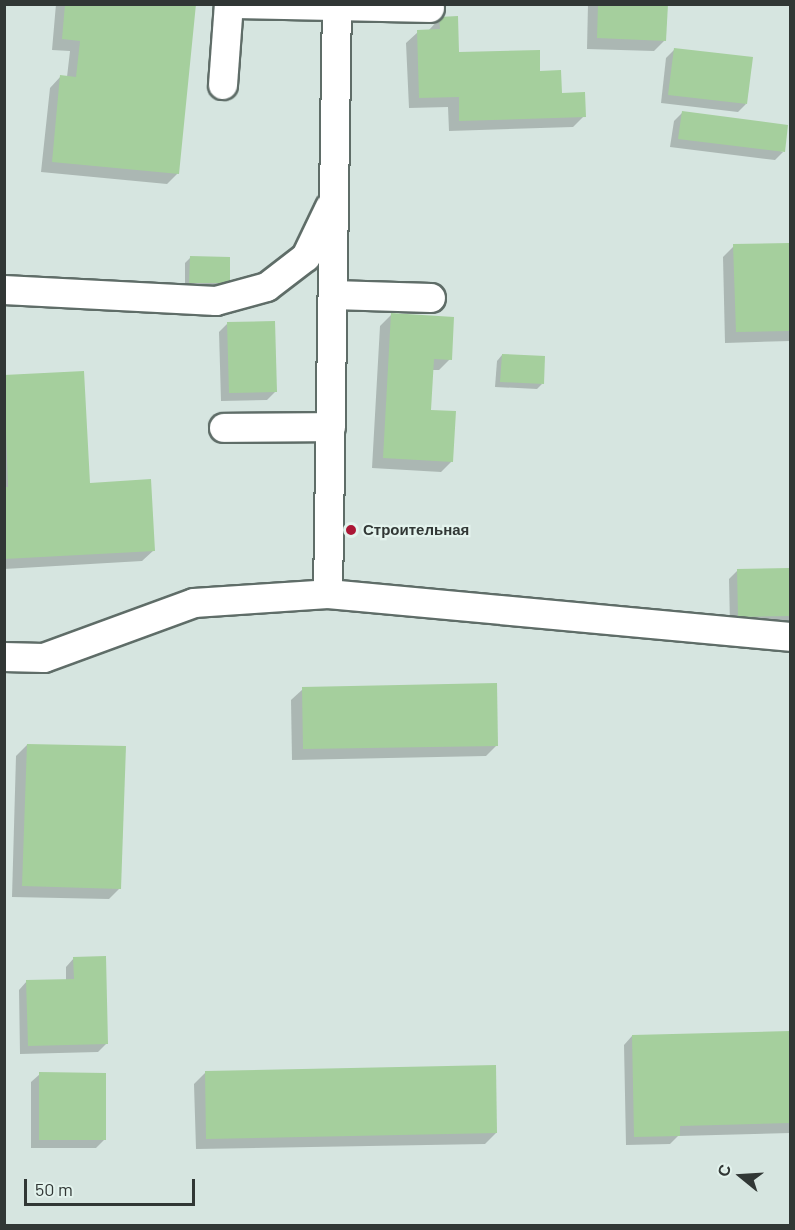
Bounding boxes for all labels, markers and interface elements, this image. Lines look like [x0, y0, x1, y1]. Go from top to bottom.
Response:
place label: Строительная [363, 521, 469, 539]
marker: Строительная [344, 523, 358, 537]
north arrow [711, 1146, 771, 1206]
text: С [713, 1162, 734, 1179]
scale bar [27, 1167, 198, 1205]
text: 50 m [35, 1178, 73, 1200]

